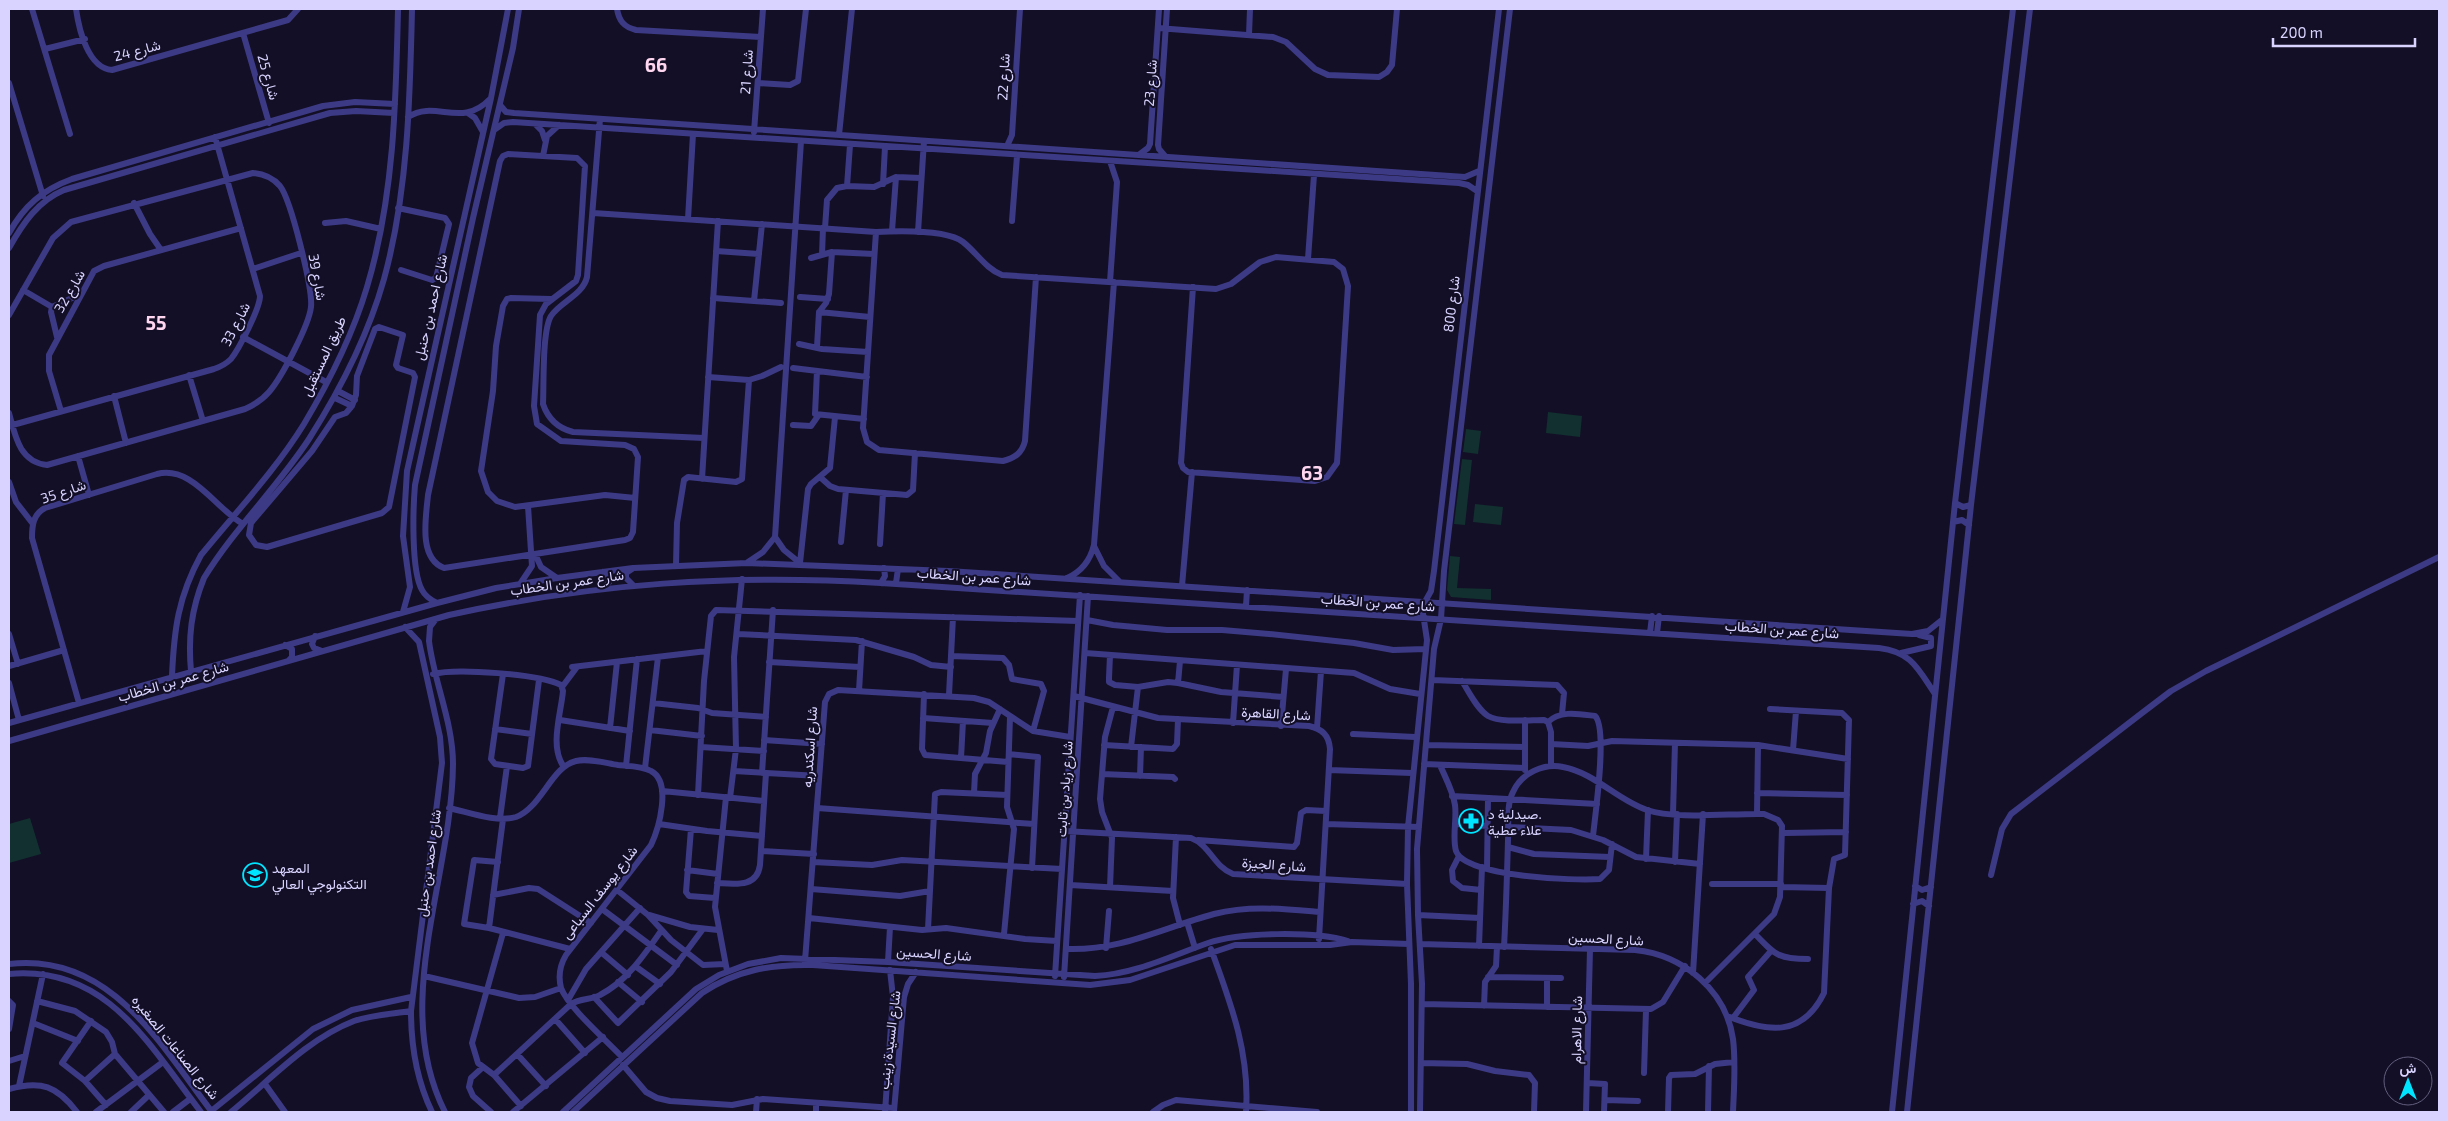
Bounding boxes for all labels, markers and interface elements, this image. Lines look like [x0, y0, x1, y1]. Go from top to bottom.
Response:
scale bar [2273, 15, 2416, 47]
text: 200 m [2280, 23, 2323, 41]
street label: شارع 24 [112, 36, 163, 67]
street label: شارع 21 [736, 49, 759, 95]
street label: شارع 25 [252, 52, 284, 103]
district label: 66 [645, 53, 667, 76]
street label: شارع 22 [993, 53, 1016, 101]
street label: شارع 23 [1140, 59, 1163, 107]
street label: شارع 39 [303, 252, 330, 302]
street label: شارع احمد بن حنبل [410, 252, 453, 362]
street label: شارع 32 [50, 266, 91, 317]
street label: شارع 800 [1439, 275, 1466, 334]
street label: شارع 33 [217, 299, 256, 350]
district label: 55 [146, 311, 166, 334]
street label: طريق المستقبل [297, 313, 350, 399]
district label: 63 [1301, 461, 1323, 484]
street label: شارع 35 [38, 475, 89, 509]
street label: شارع عمر بن الخطاب [916, 564, 1032, 591]
street label: شارع عمر بن الخطاب [509, 566, 625, 601]
street label: شارع عمر بن الخطاب [1320, 590, 1436, 617]
street label: شارع عمر بن الخطاب [1724, 617, 1840, 644]
street label: شارع عمر بن الخطاب [116, 657, 231, 708]
street label: شارع القاهرة [1241, 703, 1311, 726]
street label: شارع اسكندريه [798, 706, 823, 788]
street label: شارع زياد بن ثابت [1052, 740, 1079, 838]
place label: صيدلية د. علاء عطية [1488, 805, 1542, 838]
street label: شارع احمد بن حنبل [412, 808, 447, 918]
pharmacy icon: صيدلية د. علاء عطية [1458, 808, 1484, 834]
street label: شارع يوسف السباعى [557, 842, 643, 944]
street label: شارع الجيزة [1241, 853, 1307, 878]
place label: المعهد التكنولوجي العالي [272, 859, 367, 896]
school or university icon: المعهد التكنولوجي العالي [242, 862, 268, 888]
street label: شارع الحسين [1568, 928, 1644, 951]
street label: شارع الحسين [896, 942, 972, 967]
street label: شارع السيدة زينب [875, 990, 906, 1091]
street label: شارع الصناعات الصغيره [126, 992, 223, 1104]
street label: شارع الاهرام [1567, 996, 1588, 1064]
north arrow [2383, 1056, 2433, 1106]
text: ش [2400, 1059, 2417, 1077]

